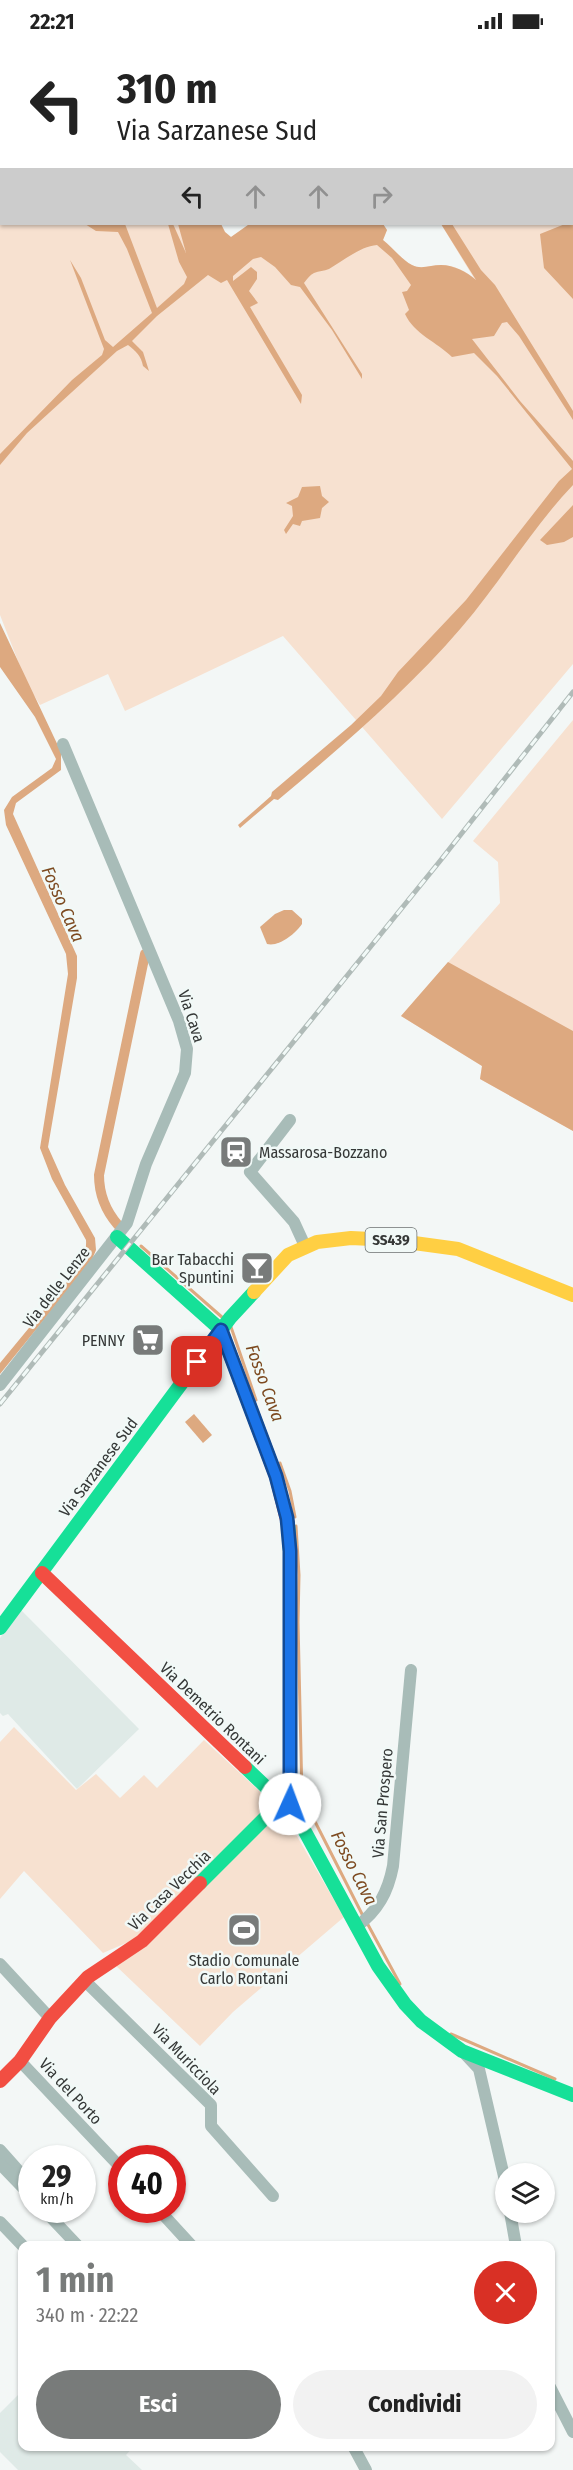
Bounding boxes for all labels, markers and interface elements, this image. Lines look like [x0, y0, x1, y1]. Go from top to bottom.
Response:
text: 22:21 [30, 8, 75, 35]
text: 310 m [117, 64, 218, 114]
icon: left [18, 66, 96, 144]
text: Via Sarzanese Sud [117, 115, 317, 147]
icon: left [176, 180, 209, 213]
icon: ahead [239, 180, 272, 213]
icon: ahead [302, 180, 335, 213]
icon: right [365, 180, 398, 213]
water label: Fosso Cava [37, 863, 89, 945]
street label: Via Cava [174, 987, 209, 1045]
station icon: Massarosa-Bozzano [218, 1134, 254, 1170]
place label: Massarosa-Bozzano [259, 1143, 387, 1162]
road number: SS439 [366, 1228, 416, 1252]
street label: Via delle Lenze [19, 1243, 94, 1332]
place label: Bar Tabacchi Spuntini [152, 1250, 234, 1287]
bar icon: Bar Tabacchi Spuntini [239, 1250, 275, 1286]
supermarket icon: PENNY [130, 1322, 166, 1358]
place label: PENNY [82, 1331, 125, 1350]
pin [171, 1336, 222, 1387]
water label: Fosso Cava [241, 1341, 289, 1425]
icon: arrive [180, 1345, 213, 1378]
street label: Via Sarzanese Sud [55, 1414, 142, 1520]
street label: Via Demetrio Rontani [156, 1658, 269, 1768]
street label: Via San Prospero [368, 1747, 397, 1859]
position arrow [258, 1772, 322, 1836]
water label: Fosso Cava [326, 1827, 382, 1909]
street label: Via Casa Vecchia [124, 1846, 215, 1934]
sports icon: Stadio Comunale Carlo Rontani [226, 1912, 262, 1948]
place label: Stadio Comunale Carlo Rontani [189, 1951, 299, 1988]
street label: Via Muricciola [148, 2020, 225, 2099]
street label: Via del Porto [35, 2054, 106, 2128]
speed limit sign: 40 [108, 2145, 186, 2223]
text: 29 [42, 2159, 72, 2195]
map controls [495, 2163, 555, 2223]
button: layers [495, 2163, 555, 2223]
text: km/h [40, 2190, 74, 2208]
text: 1 min [36, 2258, 114, 2302]
button: close [474, 2261, 537, 2324]
text: 340 m · 22:22 [36, 2303, 138, 2327]
button: Esci [36, 2370, 281, 2439]
button: Condividi [293, 2370, 537, 2439]

